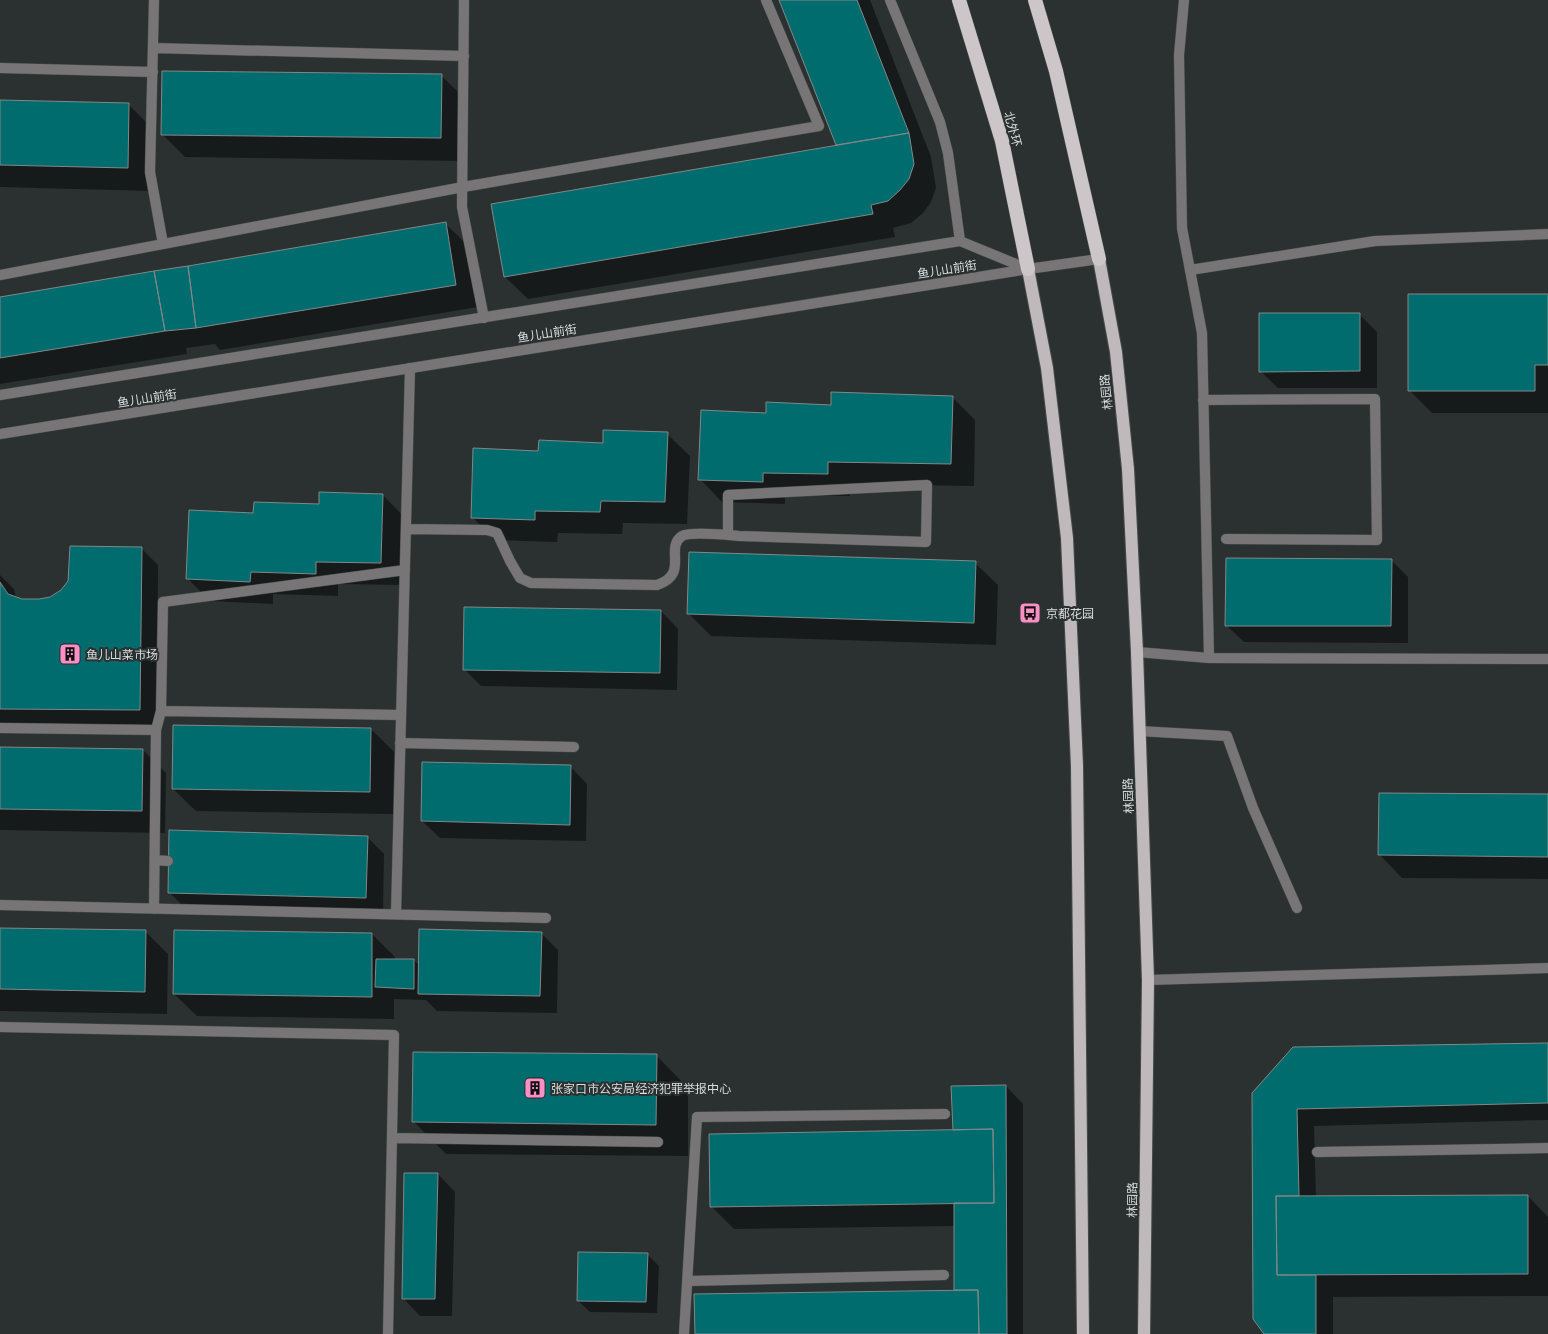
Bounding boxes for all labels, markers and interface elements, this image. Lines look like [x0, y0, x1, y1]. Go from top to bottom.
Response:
street label: 北外环 [1000, 109, 1026, 149]
street label: 鱼儿山前街 [916, 256, 978, 282]
street label: 鱼儿山前街 [516, 320, 578, 346]
street label: 林园路 [1096, 373, 1116, 411]
street label: 鱼儿山前街 [116, 385, 178, 411]
bus stop icon: 京都花园 [1018, 601, 1042, 625]
place label: 京都花园 [1046, 605, 1094, 622]
building icon: 鱼儿山菜市场 [58, 642, 82, 666]
place label: 鱼儿山菜市场 [86, 646, 158, 663]
street label: 林园路 [1119, 778, 1137, 814]
building icon: 张家口市公安局经济犯罪举报中心 [523, 1076, 547, 1100]
place label: 张家口市公安局经济犯罪举报中心 [551, 1080, 731, 1097]
street label: 林园路 [1123, 1182, 1141, 1218]

